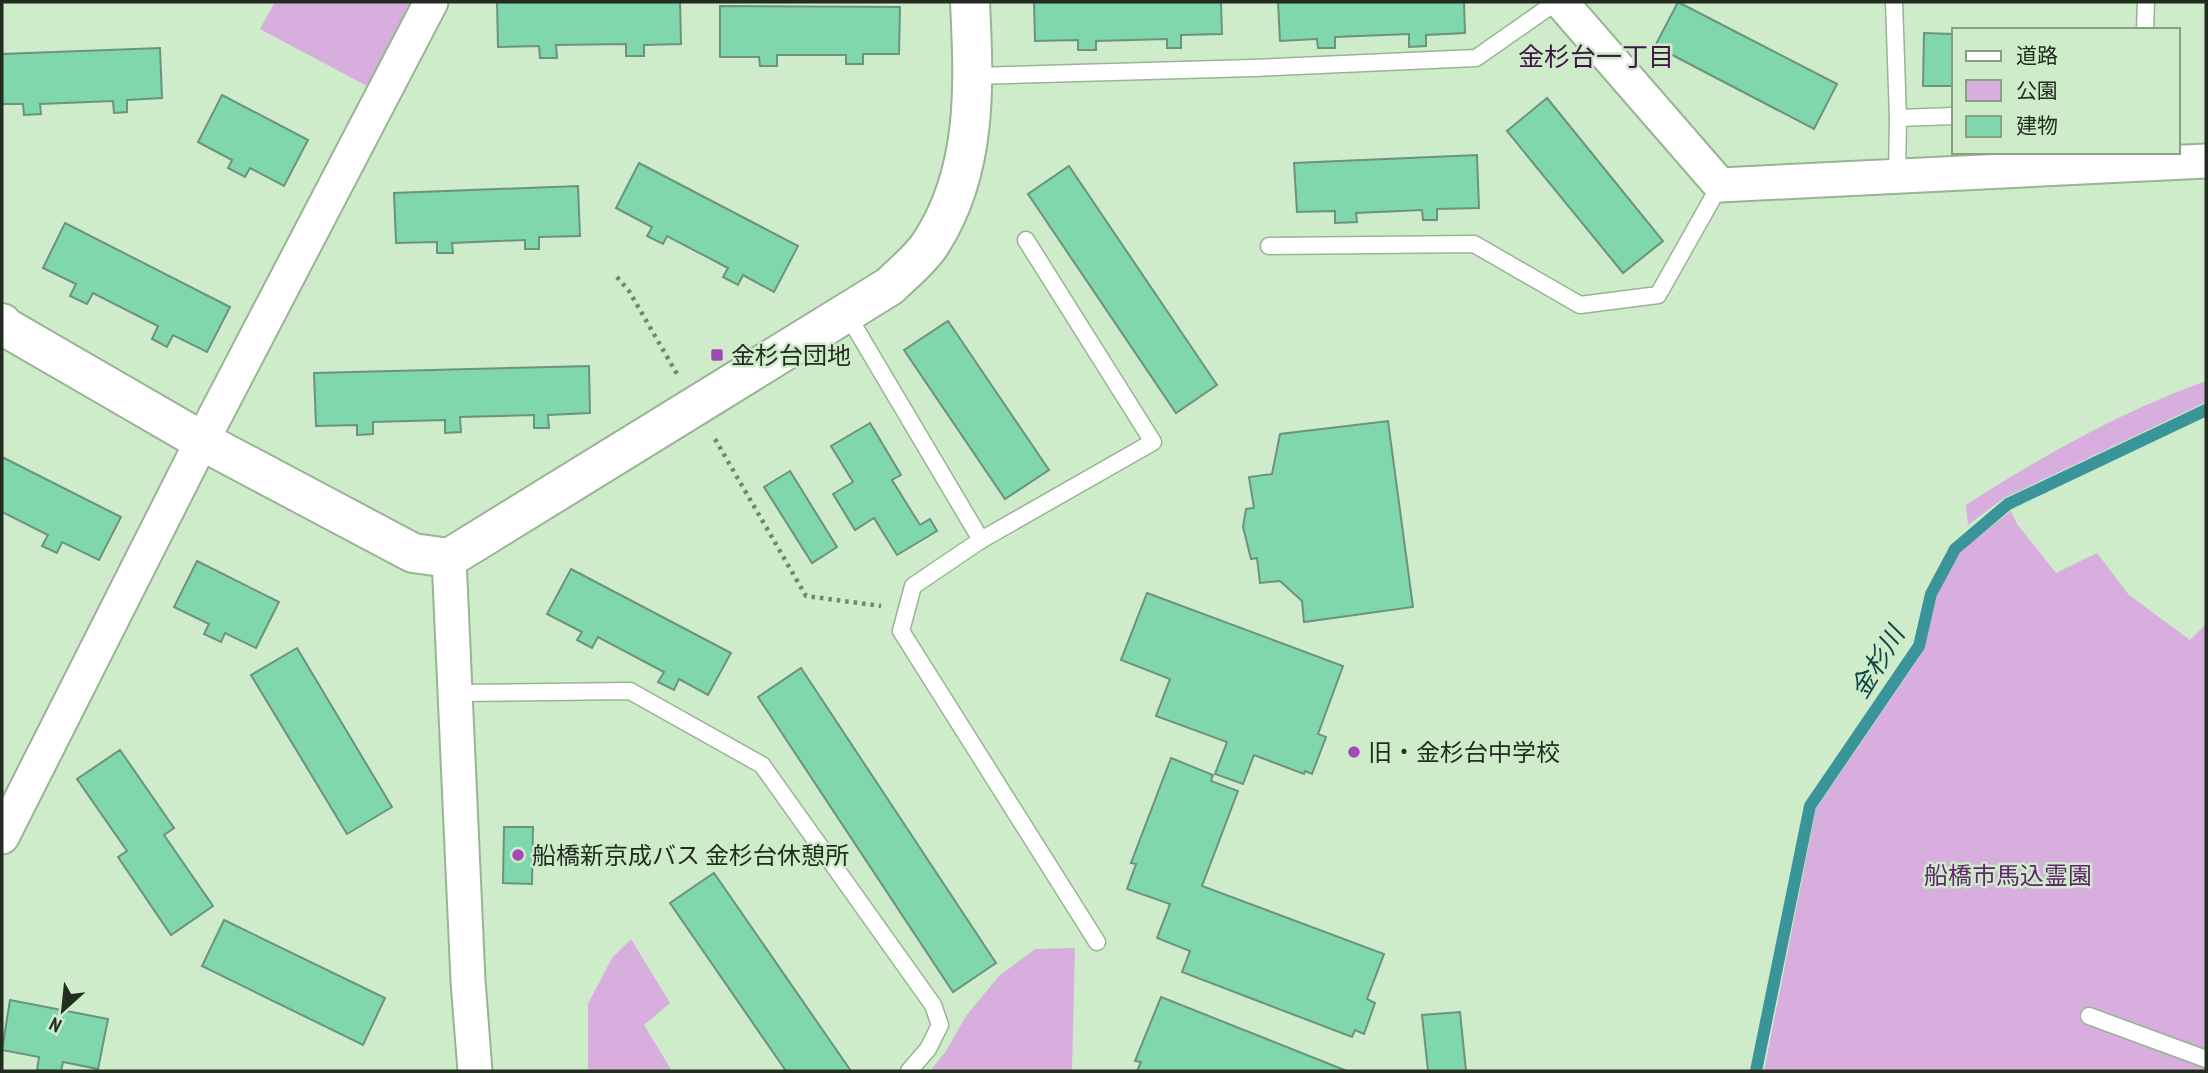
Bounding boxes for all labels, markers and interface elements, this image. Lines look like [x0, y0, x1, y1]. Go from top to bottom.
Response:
legend [1952, 28, 2180, 154]
district label: 金杉台一丁目 [1518, 40, 1674, 73]
text: 道路 [2016, 42, 2058, 69]
text: 公園 [2016, 77, 2058, 104]
text: 建物 [2016, 112, 2058, 139]
place label: 金杉台団地 [731, 340, 851, 371]
marker: 金杉台団地 [709, 347, 725, 363]
water label: 金杉川 [1843, 618, 1913, 704]
place label: 旧・金杉台中学校 [1368, 737, 1560, 768]
marker: 旧・金杉台中学校 [1346, 744, 1362, 760]
place label: 船橋新京成バス 金杉台休憩所 [532, 840, 849, 871]
marker: 船橋新京成バス 金杉台休憩所 [510, 847, 526, 863]
park label: 船橋市馬込霊園 [1924, 860, 2092, 891]
north arrow [28, 975, 98, 1045]
text: N [45, 1012, 65, 1038]

